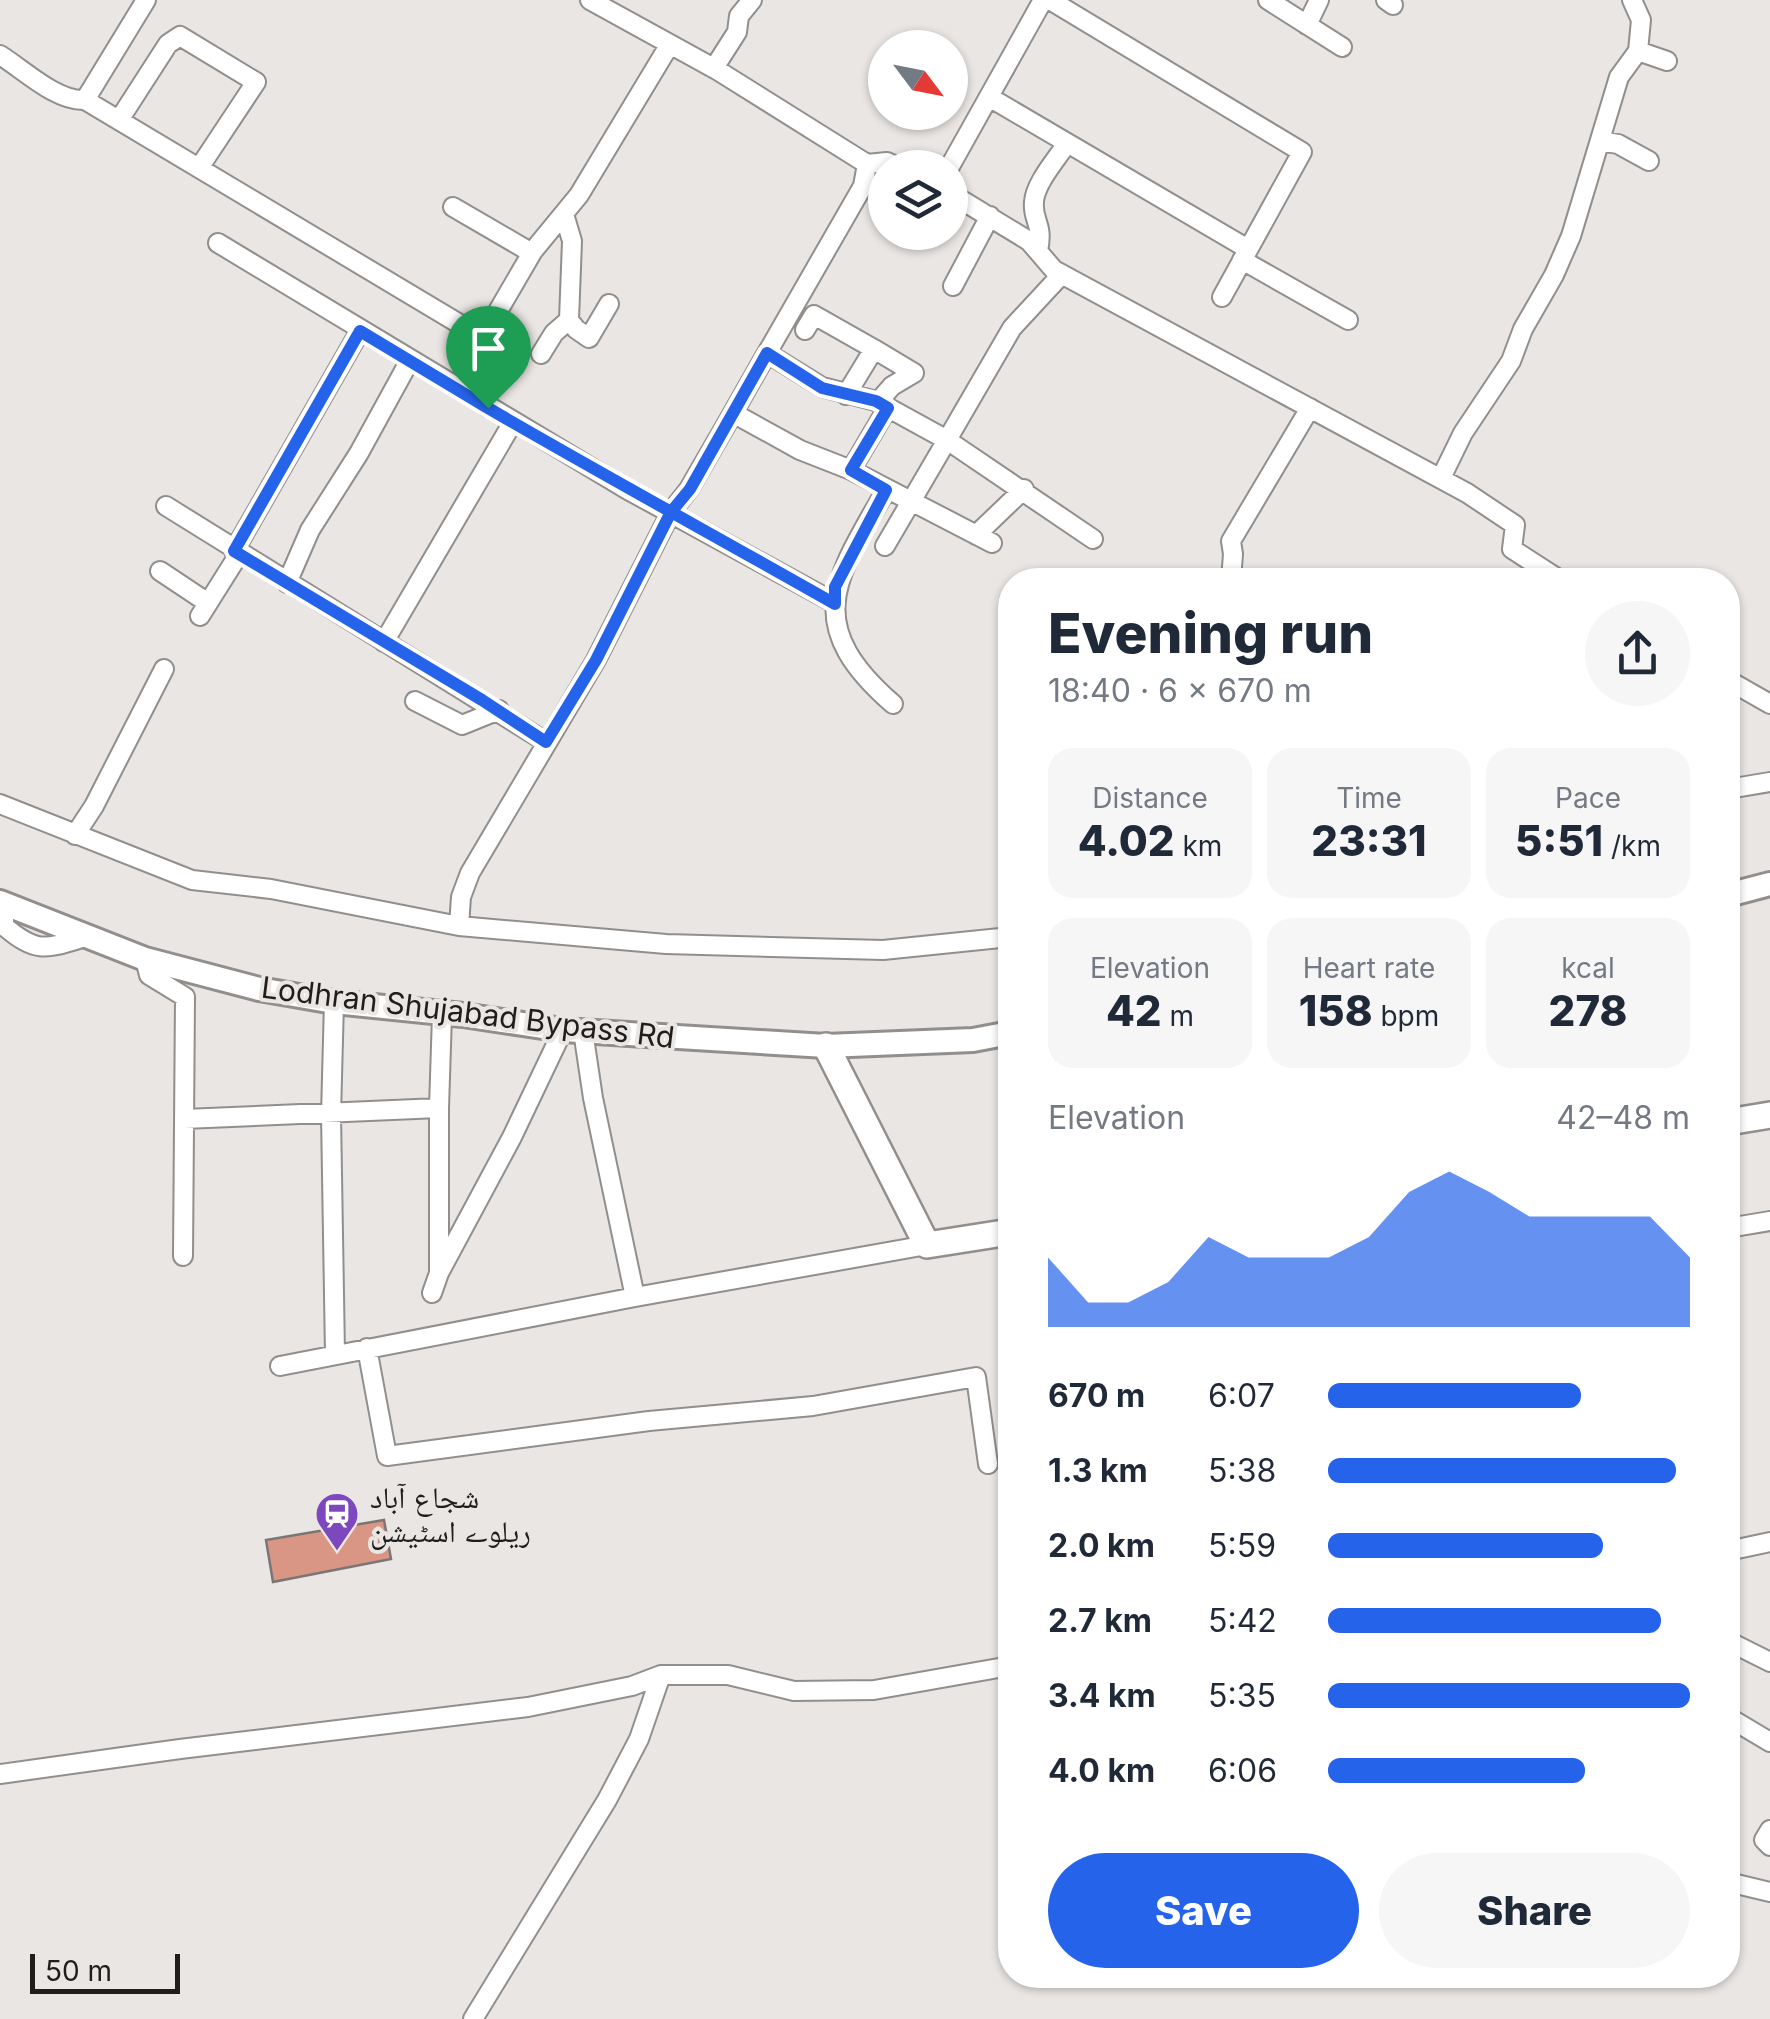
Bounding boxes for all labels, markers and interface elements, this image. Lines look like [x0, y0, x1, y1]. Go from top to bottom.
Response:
north arrow [868, 30, 968, 130]
map controls [868, 30, 968, 250]
button: layers [868, 150, 968, 250]
pin [446, 306, 531, 409]
icon: arrive [461, 321, 516, 376]
text: Evening run [1048, 600, 1373, 666]
button: share [1585, 601, 1690, 706]
text: 18:40 · 6 × 670 m [1048, 671, 1312, 710]
text: Distance [1092, 781, 1208, 815]
text: Time [1336, 781, 1402, 815]
text: Pace [1555, 781, 1621, 815]
text: 4.02 [1078, 815, 1175, 866]
text: 23:31 [1311, 815, 1427, 866]
text: 5:51 [1515, 815, 1603, 866]
text: km [1175, 829, 1222, 863]
text: /km [1603, 829, 1661, 863]
text: Elevation [1090, 951, 1210, 985]
text: Heart rate [1303, 951, 1435, 985]
text: kcal [1561, 951, 1615, 985]
street label: Lodhran Shujabad Bypass Rd [259, 969, 677, 1055]
text: 42 [1106, 985, 1162, 1036]
text: 158 [1299, 985, 1373, 1036]
text: 278 [1549, 985, 1627, 1036]
text: m [1162, 999, 1194, 1033]
text: bpm [1373, 999, 1439, 1033]
text: Elevation [1048, 1098, 1185, 1137]
text: 42–48 m [1556, 1098, 1690, 1137]
text: 670 m [1048, 1376, 1145, 1415]
text: 6:07 [1208, 1376, 1275, 1415]
text: 1.3 km [1048, 1451, 1148, 1490]
text: 5:38 [1208, 1451, 1276, 1490]
place label: شجاع آباد ریلوے اسٹیشن [370, 1479, 531, 1550]
station icon: شجاع آباد ریلوے اسٹیشن [314, 1491, 360, 1552]
text: 2.0 km [1048, 1526, 1155, 1565]
text: 5:59 [1208, 1526, 1276, 1565]
text: 2.7 km [1048, 1601, 1152, 1640]
text: 5:42 [1208, 1601, 1277, 1640]
text: 3.4 km [1048, 1676, 1156, 1715]
text: 5:35 [1208, 1676, 1276, 1715]
text: 4.0 km [1048, 1751, 1155, 1790]
text: 6:06 [1208, 1751, 1277, 1790]
button: Save [1048, 1853, 1359, 1968]
button: Share [1379, 1853, 1690, 1968]
scale bar [30, 1949, 180, 1994]
text: 50 m [45, 1954, 112, 1988]

